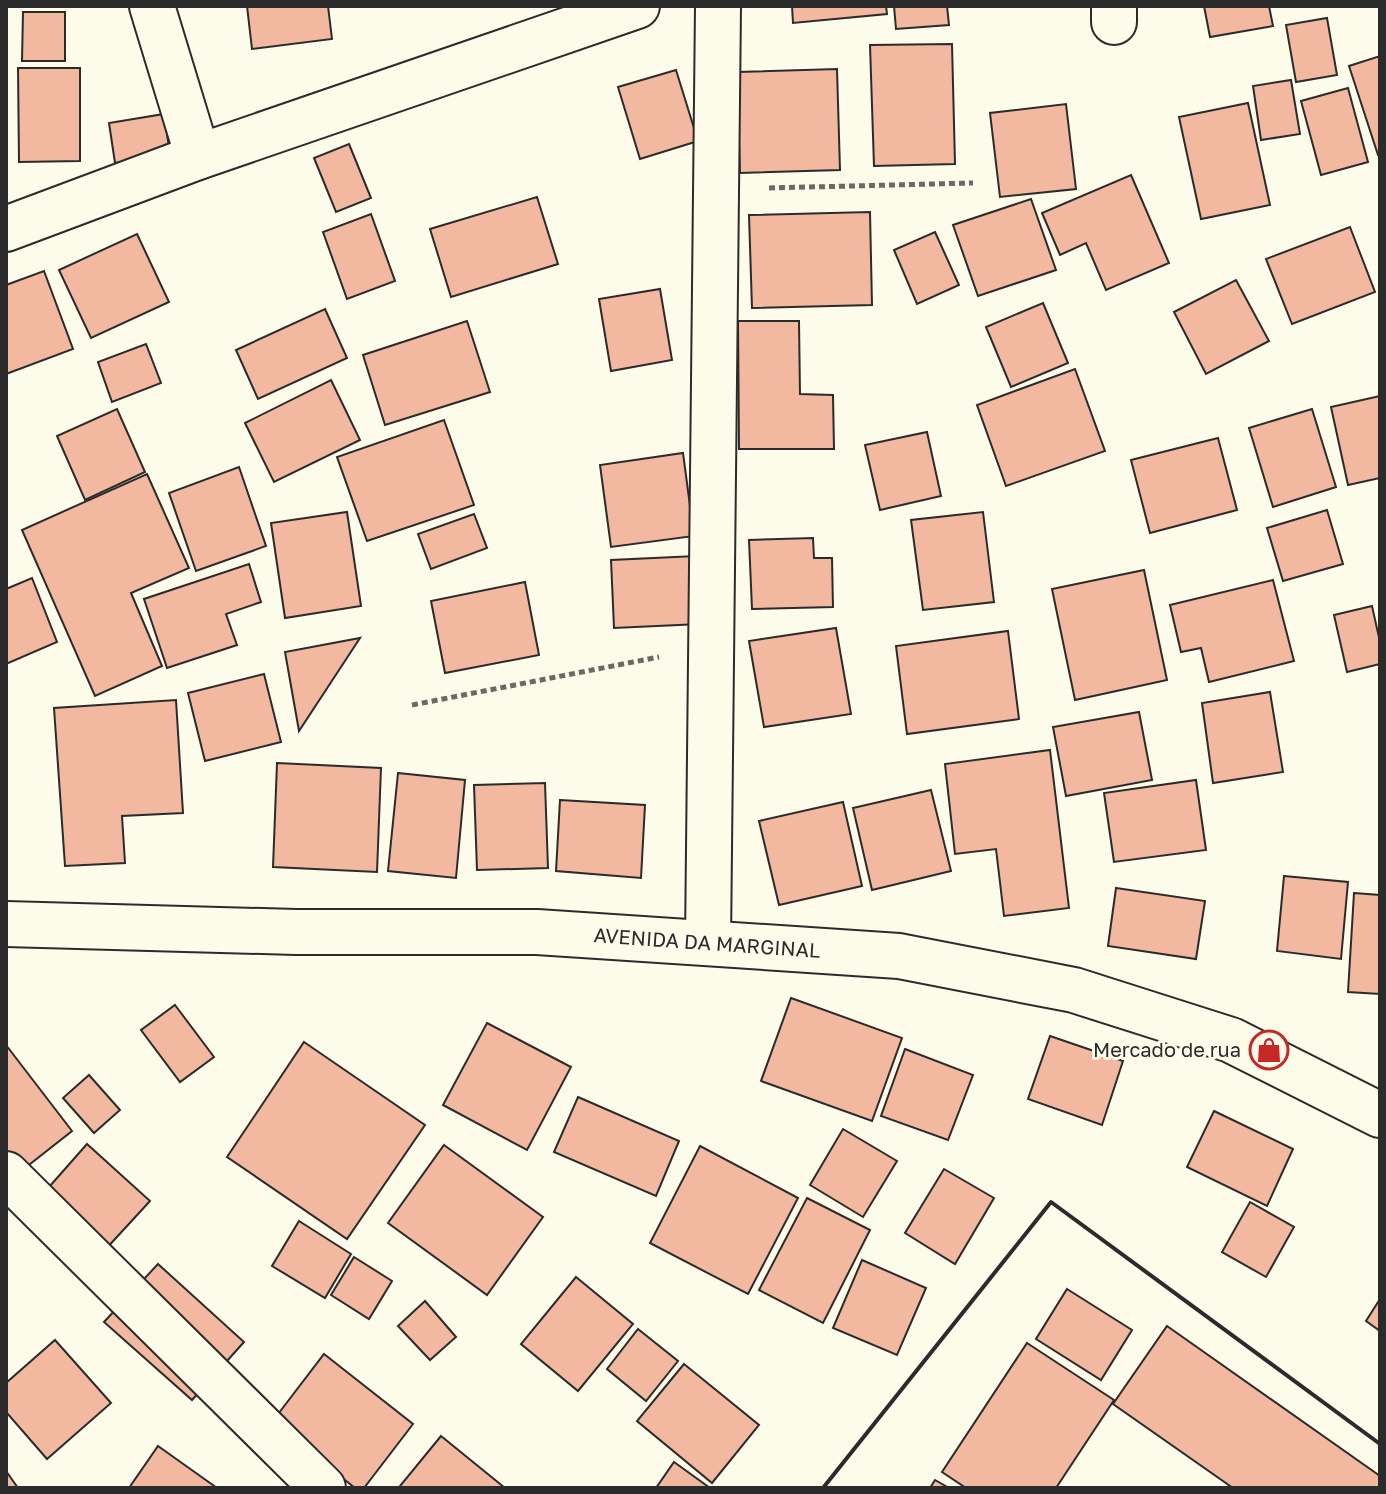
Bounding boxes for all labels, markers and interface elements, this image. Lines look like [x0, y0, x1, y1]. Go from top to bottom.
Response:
street label: AVENIDA DA MARGINAL [593, 922, 821, 962]
shop icon: Mercado de rua [1248, 1029, 1290, 1071]
place label: Mercado de rua [1093, 1037, 1241, 1061]

